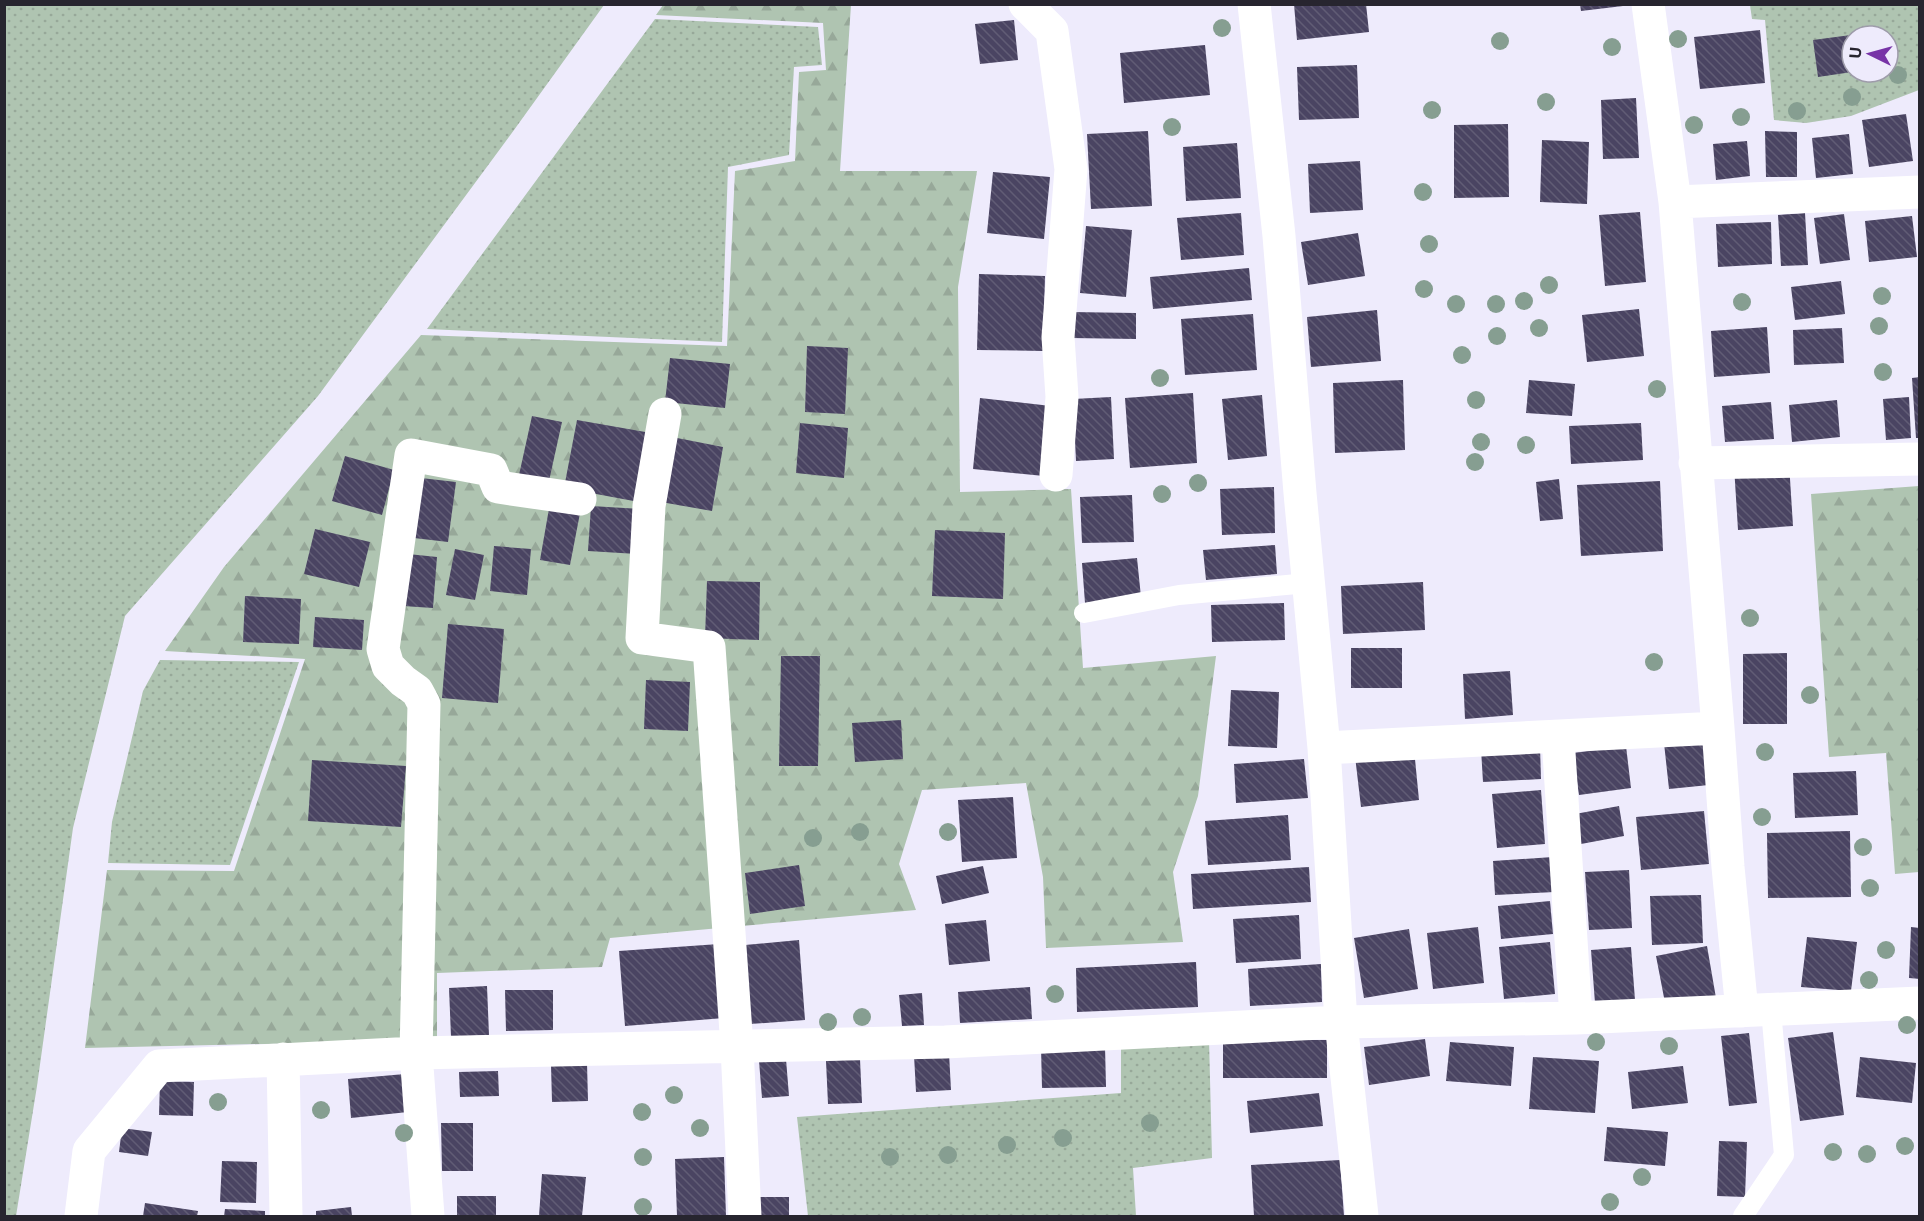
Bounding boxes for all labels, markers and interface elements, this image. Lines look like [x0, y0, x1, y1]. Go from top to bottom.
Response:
north arrow [1840, 24, 1900, 84]
text: U [1844, 46, 1867, 60]

